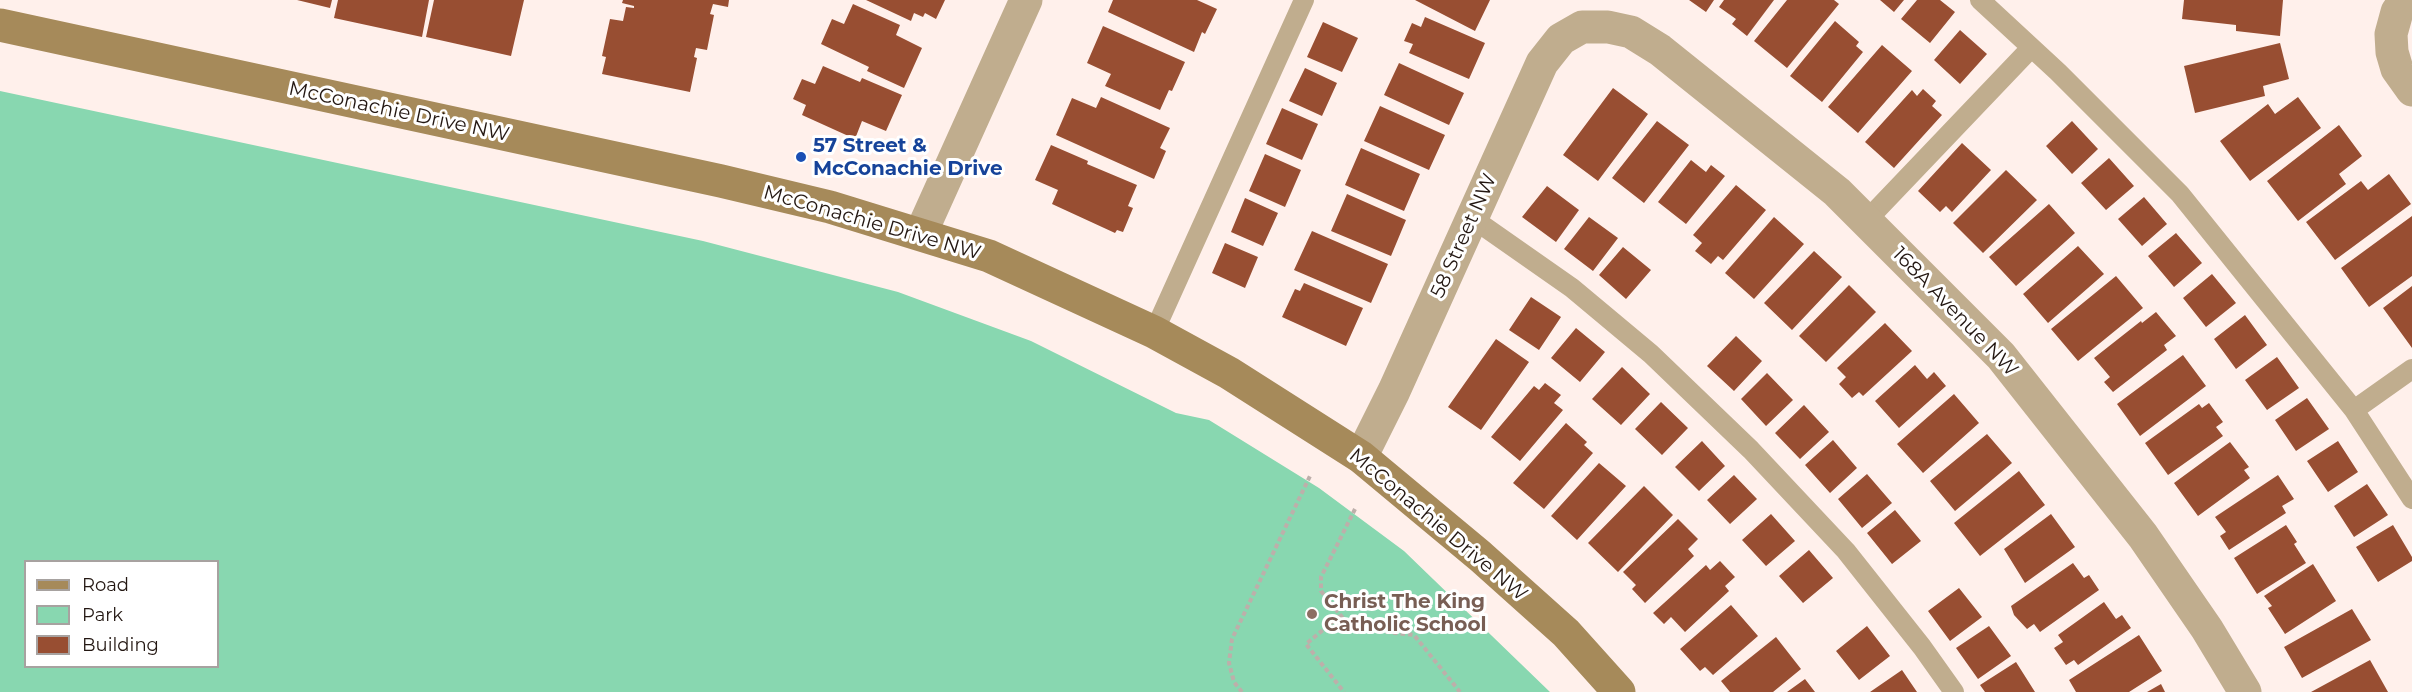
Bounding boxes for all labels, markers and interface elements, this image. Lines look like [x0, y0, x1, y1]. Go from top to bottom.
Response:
street label: McConachie Drive NW [286, 77, 512, 147]
place label: 57 Street & McConachie Drive [813, 134, 1003, 181]
marker: 57 Street & McConachie Drive [794, 150, 808, 164]
street label: 58 Street NW [1426, 170, 1502, 302]
street label: McConachie Drive NW [761, 180, 983, 266]
street label: 168A Avenue NW [1887, 242, 2023, 382]
street label: McConachie Drive NW [1344, 443, 1532, 607]
legend [24, 560, 219, 668]
text: Road [82, 574, 129, 596]
place label: Christ The King Catholic School [1324, 590, 1487, 637]
text: Park [82, 604, 123, 626]
marker: Christ The King Catholic School [1305, 607, 1319, 621]
text: Building [82, 634, 159, 656]

